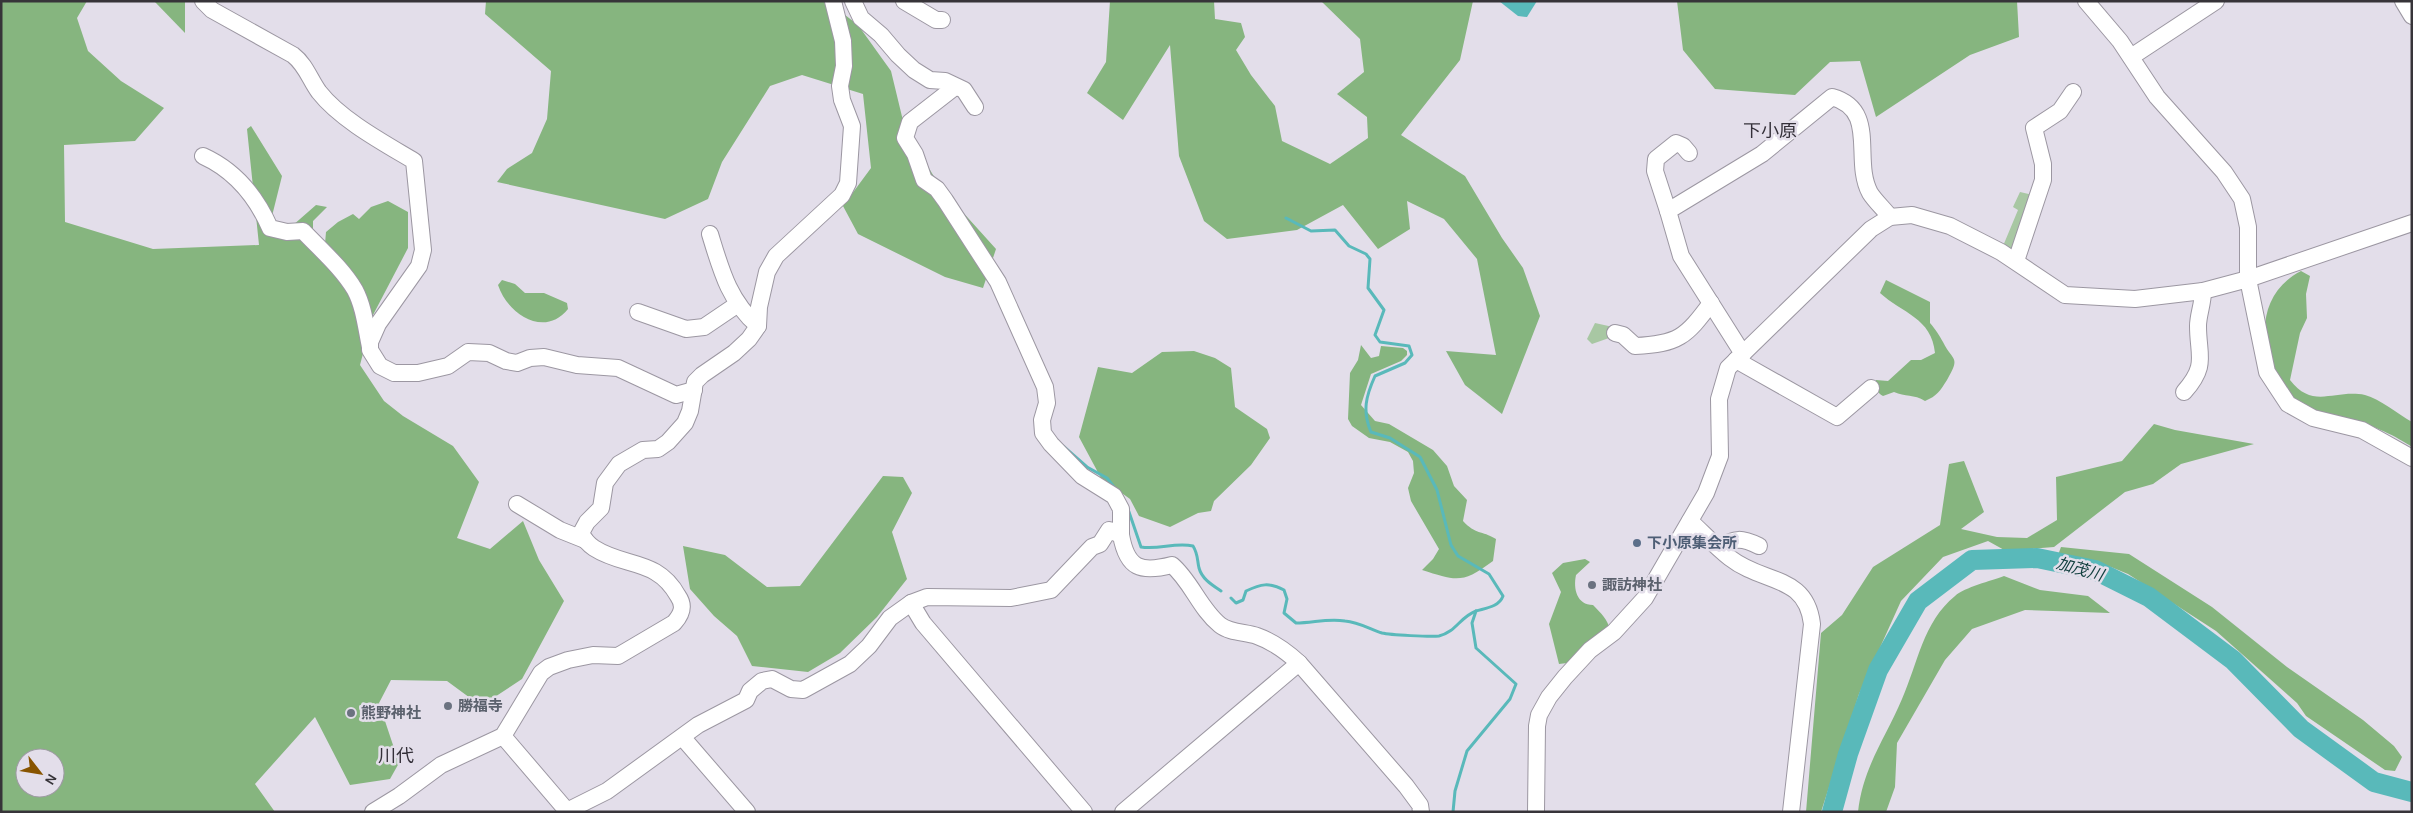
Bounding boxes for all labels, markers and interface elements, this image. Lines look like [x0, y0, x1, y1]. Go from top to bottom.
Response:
district label: 下小原 [1743, 120, 1797, 142]
place label: 下小原集会所 [1647, 534, 1737, 552]
marker: 下小原集会所 [1631, 537, 1643, 549]
water label: 加茂川 [2054, 553, 2108, 585]
place label: 諏訪神社 [1602, 576, 1662, 594]
marker: 諏訪神社 [1586, 579, 1598, 591]
place label: 勝福寺 [458, 697, 503, 715]
marker: 勝福寺 [442, 700, 454, 712]
place label: 熊野神社 [361, 704, 421, 722]
marker: 熊野神社 [345, 707, 357, 719]
district label: 川代 [378, 745, 414, 767]
north arrow [15, 748, 65, 798]
text: N [41, 771, 61, 788]

